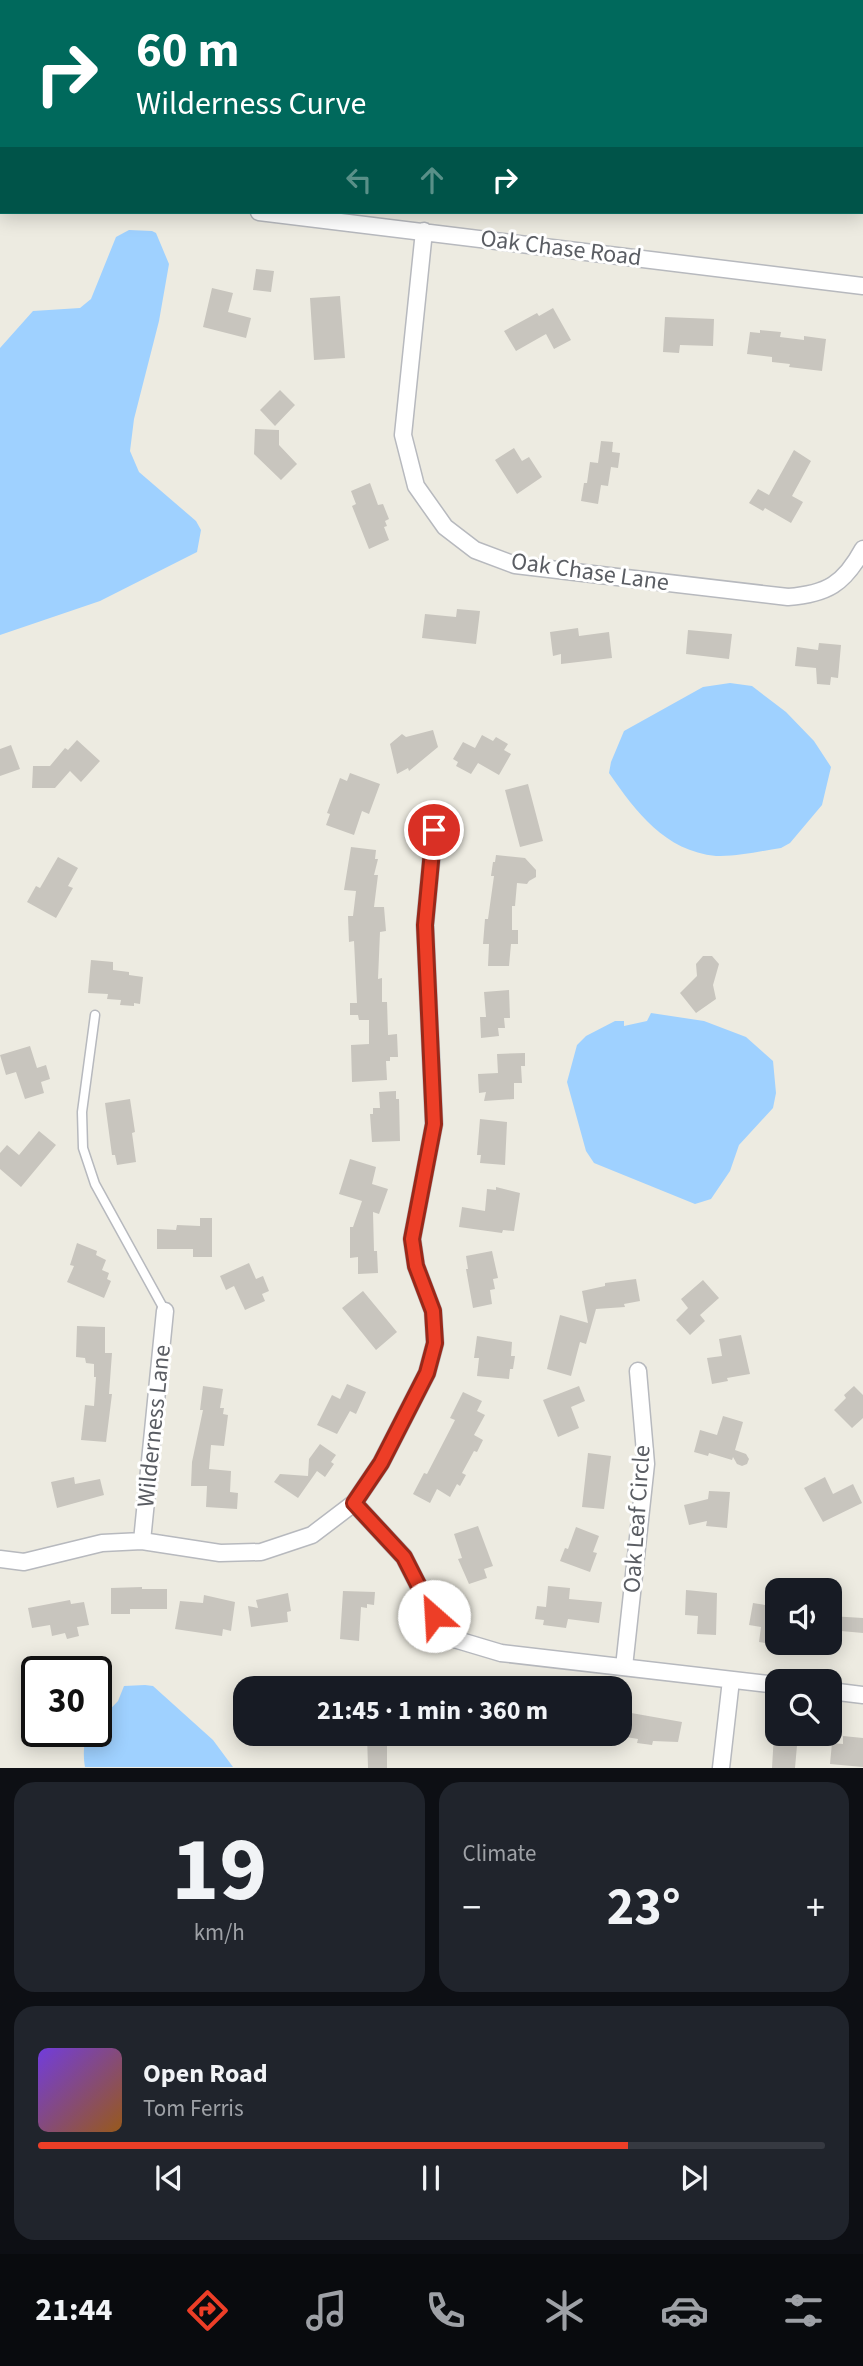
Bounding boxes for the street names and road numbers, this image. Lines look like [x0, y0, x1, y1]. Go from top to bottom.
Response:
street label: Oak Chase Road [479, 221, 643, 275]
street label: Oak Chase Lane [509, 544, 671, 600]
street label: Wilderness Lane [128, 1343, 180, 1509]
street label: Oak Leaf Circle [614, 1444, 660, 1594]

